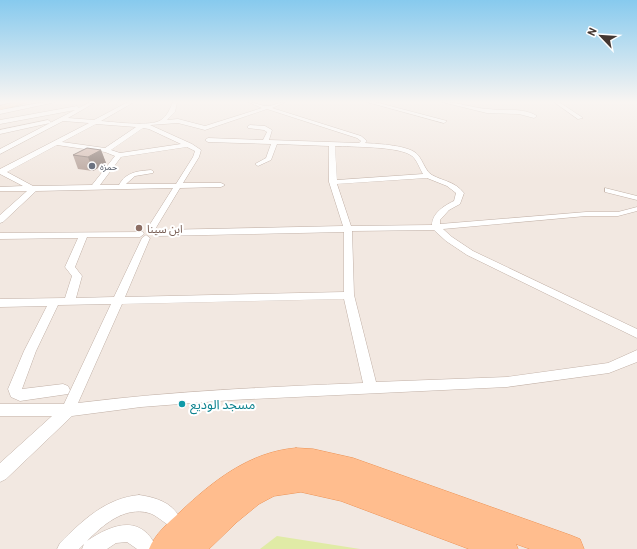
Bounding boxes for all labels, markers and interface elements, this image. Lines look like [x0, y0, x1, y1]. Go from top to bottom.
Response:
north arrow [581, 16, 621, 56]
text: N [584, 25, 599, 38]
marker: حمزه [87, 161, 97, 171]
place label: حمزه [100, 161, 117, 173]
place label: ابن سينا [147, 222, 183, 236]
marker: ابن سينا [134, 223, 144, 233]
place label: مسجد الوديع [190, 396, 255, 415]
marker: مسجد الوديع [177, 399, 187, 409]

